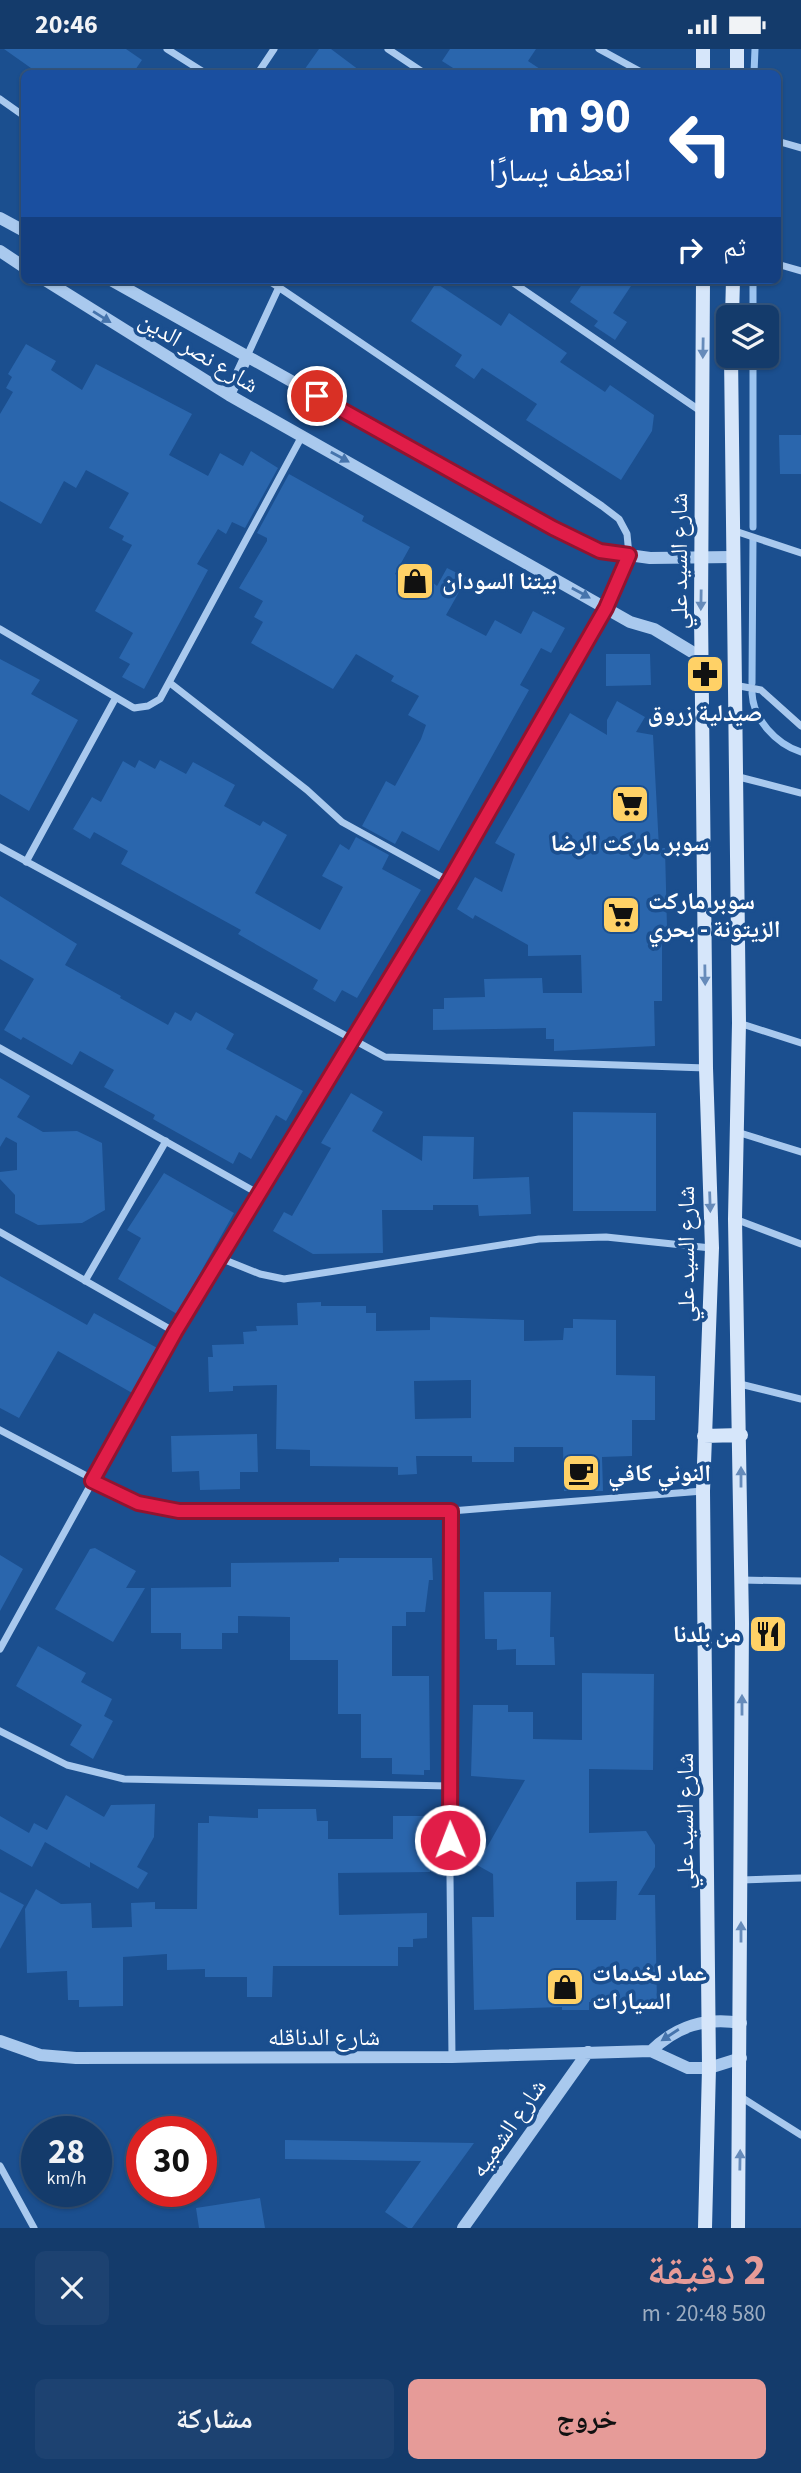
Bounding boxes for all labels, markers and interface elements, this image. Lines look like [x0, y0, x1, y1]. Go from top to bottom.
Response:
text: 20:46 [35, 6, 98, 43]
text: 90 m [527, 82, 631, 152]
icon: left [655, 98, 746, 189]
text: انعطف يسارًا [488, 148, 631, 194]
text: ثم [723, 229, 746, 266]
icon: right [671, 231, 709, 269]
street label: شارع نصر الدين [132, 303, 265, 402]
map controls [716, 305, 779, 368]
button: layers [716, 305, 779, 368]
one-way arrow [92, 311, 111, 324]
one-way arrow [698, 337, 709, 359]
pin [287, 366, 347, 426]
icon: arrive [298, 377, 336, 415]
one-way arrow [331, 451, 350, 463]
street label: شارع السيد علي [662, 493, 698, 629]
shop icon: بيتنا السودان [394, 560, 436, 602]
place label: بيتنا السودان [442, 564, 557, 599]
one-way arrow [571, 587, 590, 599]
one-way arrow [695, 589, 707, 611]
pharmacy icon: صيدلية زروق [684, 653, 726, 695]
place label: صيدلية زروق [648, 696, 762, 731]
supermarket icon: سوبر ماركت الرضا [609, 783, 651, 825]
place label: سوبر ماركت الرضا [550, 826, 710, 861]
place label: سوبر ماركت الزيتونة - بحري [648, 884, 781, 948]
supermarket icon: سوبر ماركت الزيتونة - بحري [600, 894, 642, 936]
one-way arrow [699, 964, 711, 986]
street label: شارع السيد علي [669, 1186, 705, 1322]
one-way arrow [705, 1191, 716, 1213]
cafe icon: النوني كافي [560, 1452, 602, 1494]
place label: النوني كافي [608, 1456, 711, 1492]
one-way arrow [735, 1466, 747, 1488]
restaurant icon: من بلدنا [747, 1613, 789, 1655]
place label: من بلدنا [673, 1617, 741, 1652]
one-way arrow [736, 1694, 748, 1716]
street label: شارع السيد علي [668, 1753, 704, 1889]
position arrow [413, 1803, 487, 1877]
one-way arrow [735, 1921, 747, 1943]
place label: عماد لخدمات السيارات [592, 1956, 707, 2019]
shop icon: عماد لخدمات السيارات [544, 1966, 586, 2008]
street label: شارع الدناقله [268, 2020, 380, 2055]
one-way arrow [661, 2028, 680, 2041]
street label: شارع الشعبيه [462, 2072, 555, 2185]
speed limit sign: 30 [126, 2116, 217, 2207]
text: 28 [48, 2127, 85, 2177]
one-way arrow [734, 2149, 745, 2171]
text: km/h [47, 2166, 86, 2191]
text: 2 دقيقة [647, 2241, 766, 2301]
button: close [35, 2251, 109, 2325]
text: 580 m · 20:48 [642, 2297, 766, 2330]
button: مشاركة [35, 2379, 394, 2459]
button: خروج [408, 2379, 766, 2459]

